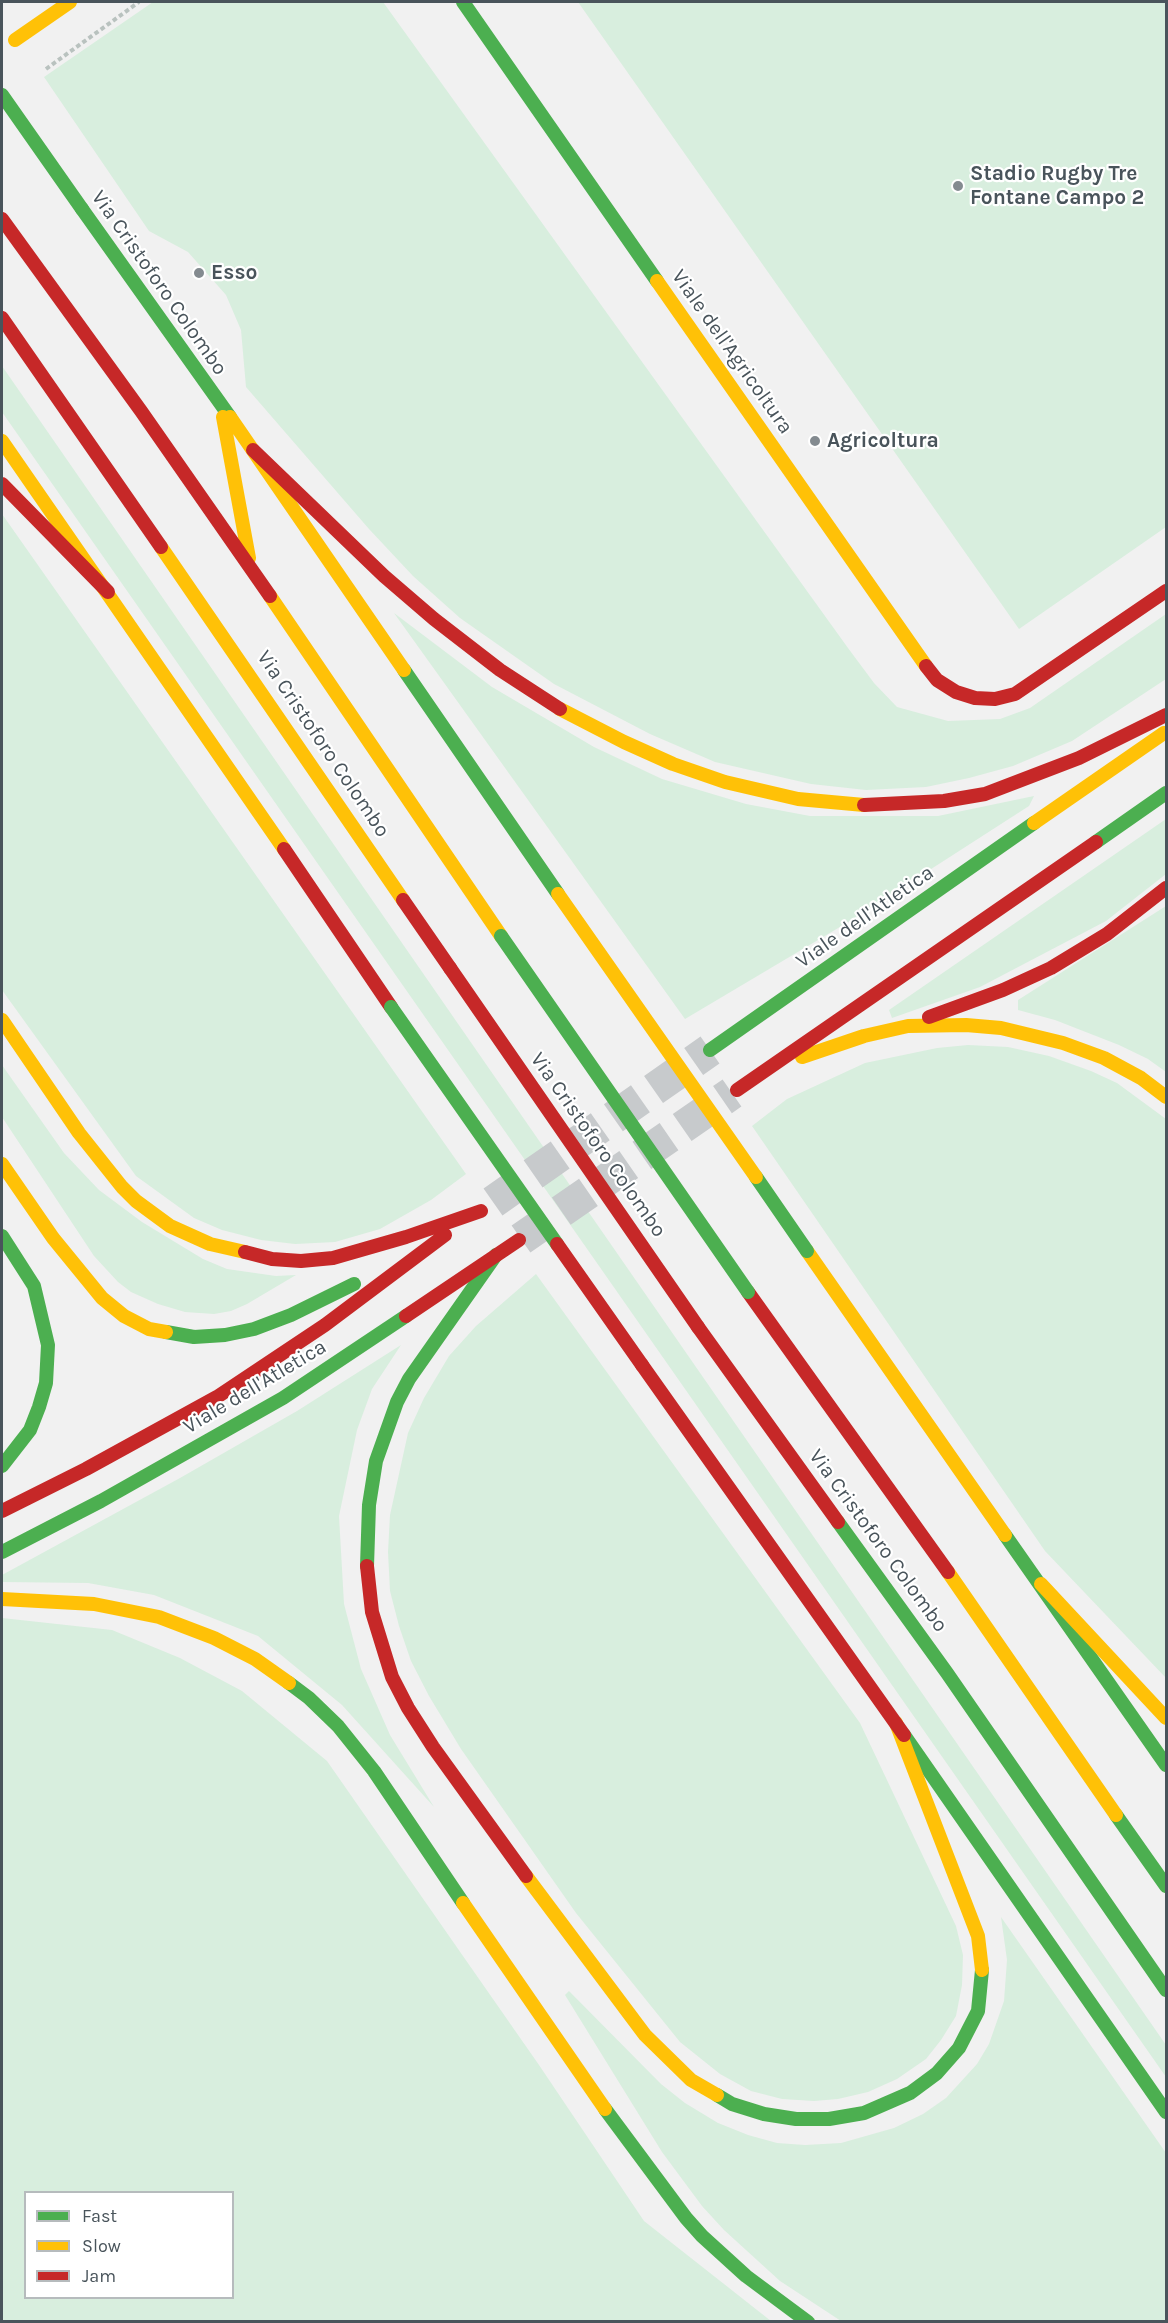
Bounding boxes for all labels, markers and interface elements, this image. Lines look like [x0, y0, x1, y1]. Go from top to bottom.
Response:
place label: Stadio Rugby Tre Fontane Campo 2 [970, 161, 1144, 211]
marker: Stadio Rugby Tre Fontane Campo 2 [951, 179, 965, 193]
street label: Via Cristoforo Colombo [86, 186, 232, 380]
place label: Esso [211, 260, 257, 286]
street label: Viale dell'Agricoltura [666, 265, 798, 439]
marker: Esso [192, 266, 206, 280]
place label: Agricoltura [827, 428, 939, 454]
marker: Agricoltura [808, 434, 822, 448]
street label: Via Cristoforo Colombo [251, 646, 395, 842]
street label: Viale dell'Atletica [791, 860, 939, 974]
street label: Via Cristoforo Colombo [525, 1048, 671, 1242]
street label: Viale dell'Atletica [179, 1334, 331, 1440]
street label: Via Cristoforo Colombo [803, 1445, 953, 1637]
legend [24, 2191, 234, 2299]
text: Fast [82, 2205, 117, 2227]
text: Slow [82, 2235, 121, 2257]
text: Jam [82, 2265, 116, 2287]

